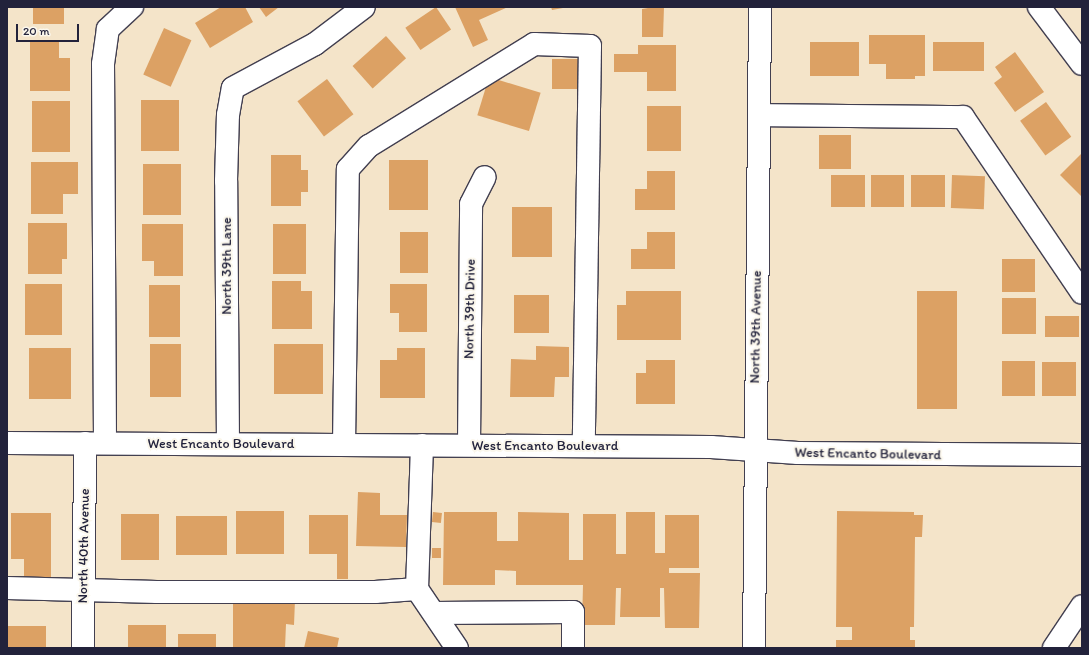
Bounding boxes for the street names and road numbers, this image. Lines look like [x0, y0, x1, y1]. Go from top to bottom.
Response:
street label: North 39th Lane [219, 217, 235, 315]
street label: North 39th Drive [461, 259, 479, 359]
street label: North 39th Avenue [747, 271, 765, 383]
street label: West Encanto Boulevard [147, 436, 295, 452]
street label: West Encanto Boulevard [471, 438, 619, 454]
street label: West Encanto Boulevard [794, 444, 942, 464]
street label: North 40th Avenue [75, 489, 93, 603]

